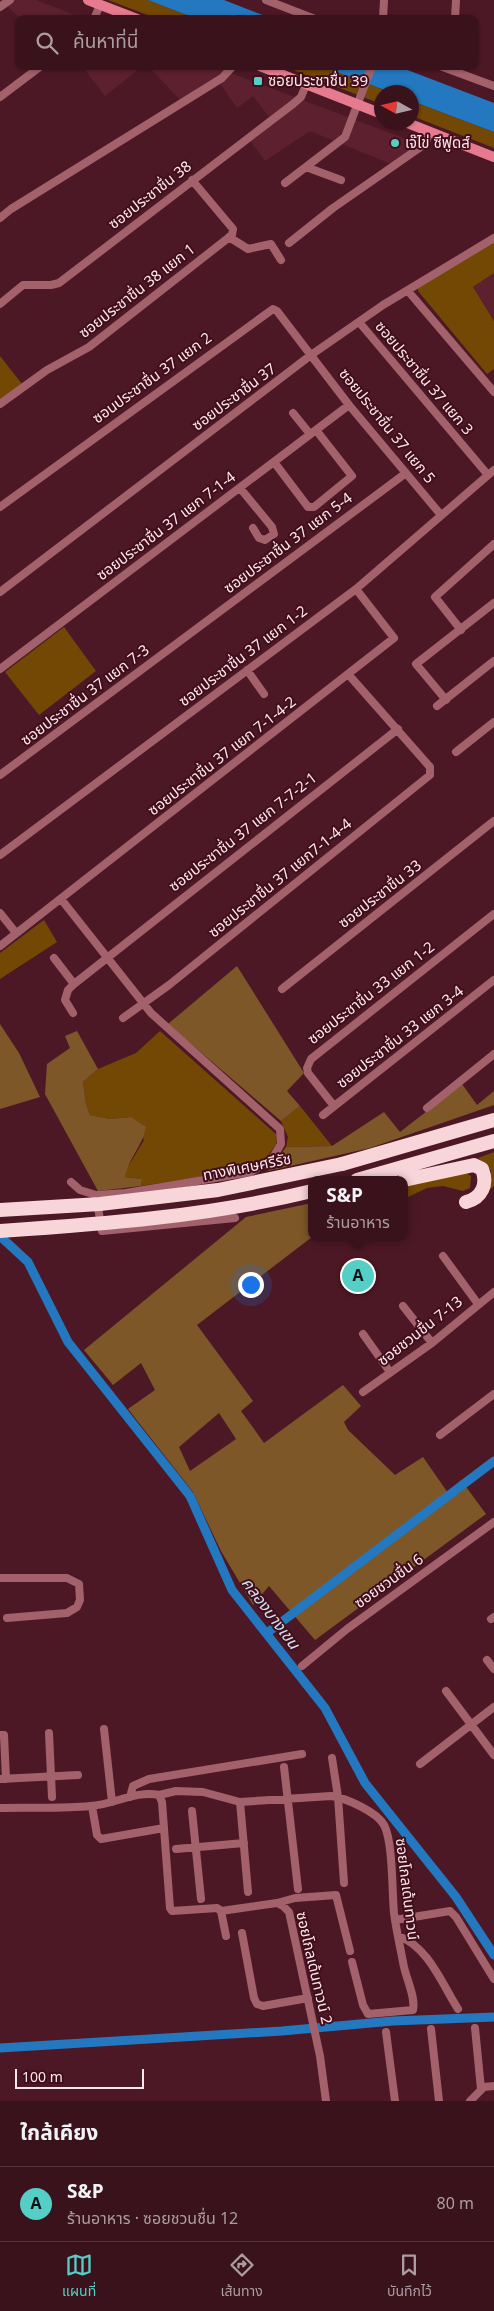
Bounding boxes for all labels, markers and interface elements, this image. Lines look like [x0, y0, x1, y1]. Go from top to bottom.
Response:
search box [15, 15, 479, 70]
text: ค้นหาที่นี่ [73, 28, 138, 57]
icon: search [33, 29, 61, 57]
place label: ซอยประชาชื่น 39 [268, 70, 368, 93]
marker: ซอยประชาชื่น 39 [252, 75, 264, 87]
north arrow [374, 85, 419, 130]
place label: เจ๊ไข่ ซีฟูดส์ [405, 132, 470, 155]
marker: เจ๊ไข่ ซีฟูดส์ [389, 137, 401, 149]
street label: ซอยประชาชื่น 38 [104, 155, 197, 235]
street label: ซอยประชาชื่น 38 แยก 1 [74, 238, 201, 344]
street label: ซอยประชาชื่น 37 แยก 3 [369, 316, 478, 440]
street label: ซอนประชาชื่น 37 แยก 2 [88, 327, 217, 430]
street label: ซอยประชาชื่น 37 [187, 358, 281, 437]
street label: ซอยประชาชื่น 37 แยก 5 [333, 364, 440, 489]
street label: ซอยประชาชื่น 37 แยก 7-1-4 [92, 466, 241, 587]
street label: ซอยประชาชื่น 37 แยก 5-4 [219, 487, 358, 600]
street label: ซอยประชาชื่น 37 แยก 1-2 [174, 600, 312, 713]
street label: ซอยประชาชื่น 37 แยก 7-3 [16, 639, 154, 752]
street label: ซอยประชาชื่น 37 แยก 7-1-4-2 [143, 691, 301, 822]
street label: ซอยประชาชื่น 37 แยก 7-7-2-1 [164, 767, 322, 898]
street label: ซอยประชาชื่น 37 แยก7-1-4-4 [204, 813, 357, 944]
street label: ซอยประชาชื่น 33 [334, 854, 427, 934]
street label: ซอยประชาชื่น 33 แยก 1-2 [303, 936, 440, 1050]
street label: ซอยประชาชื่น 33 แยก 3-4 [332, 980, 469, 1094]
street label: ทางพิเศษศรีรัช [201, 1148, 293, 1187]
popup [308, 1176, 408, 1241]
text: S&P [326, 1182, 363, 1211]
text: ร้านอาหาร [326, 1211, 390, 1235]
pin: A [342, 1257, 374, 1295]
your location [238, 1272, 264, 1298]
street label: ซอยชวนชื่น 7-13 [373, 1291, 468, 1372]
street label: ซอยชวนชื่น 6 [350, 1548, 429, 1614]
water label: คลองบางเขน [235, 1573, 306, 1656]
street label: ซอยโกลเด้นทาวน์ [389, 1837, 424, 1941]
street label: ซอยโกลเด้นทาวน์ 2 [289, 1909, 338, 2027]
scale bar [15, 2066, 144, 2089]
text: 100 m [22, 2067, 63, 2088]
text: ใกล้เคียง [20, 2118, 98, 2149]
text: S&P [67, 2178, 104, 2207]
text: A [30, 2192, 42, 2216]
text: 80 m [437, 2192, 474, 2216]
text: ร้านอาหาร · ซอยชวนชื่น 12 [67, 2207, 238, 2231]
tab: แผนที่ [62, 2251, 96, 2302]
tab: เส้นทาง [220, 2251, 263, 2302]
tab: บันทึกไว้ [387, 2251, 432, 2302]

